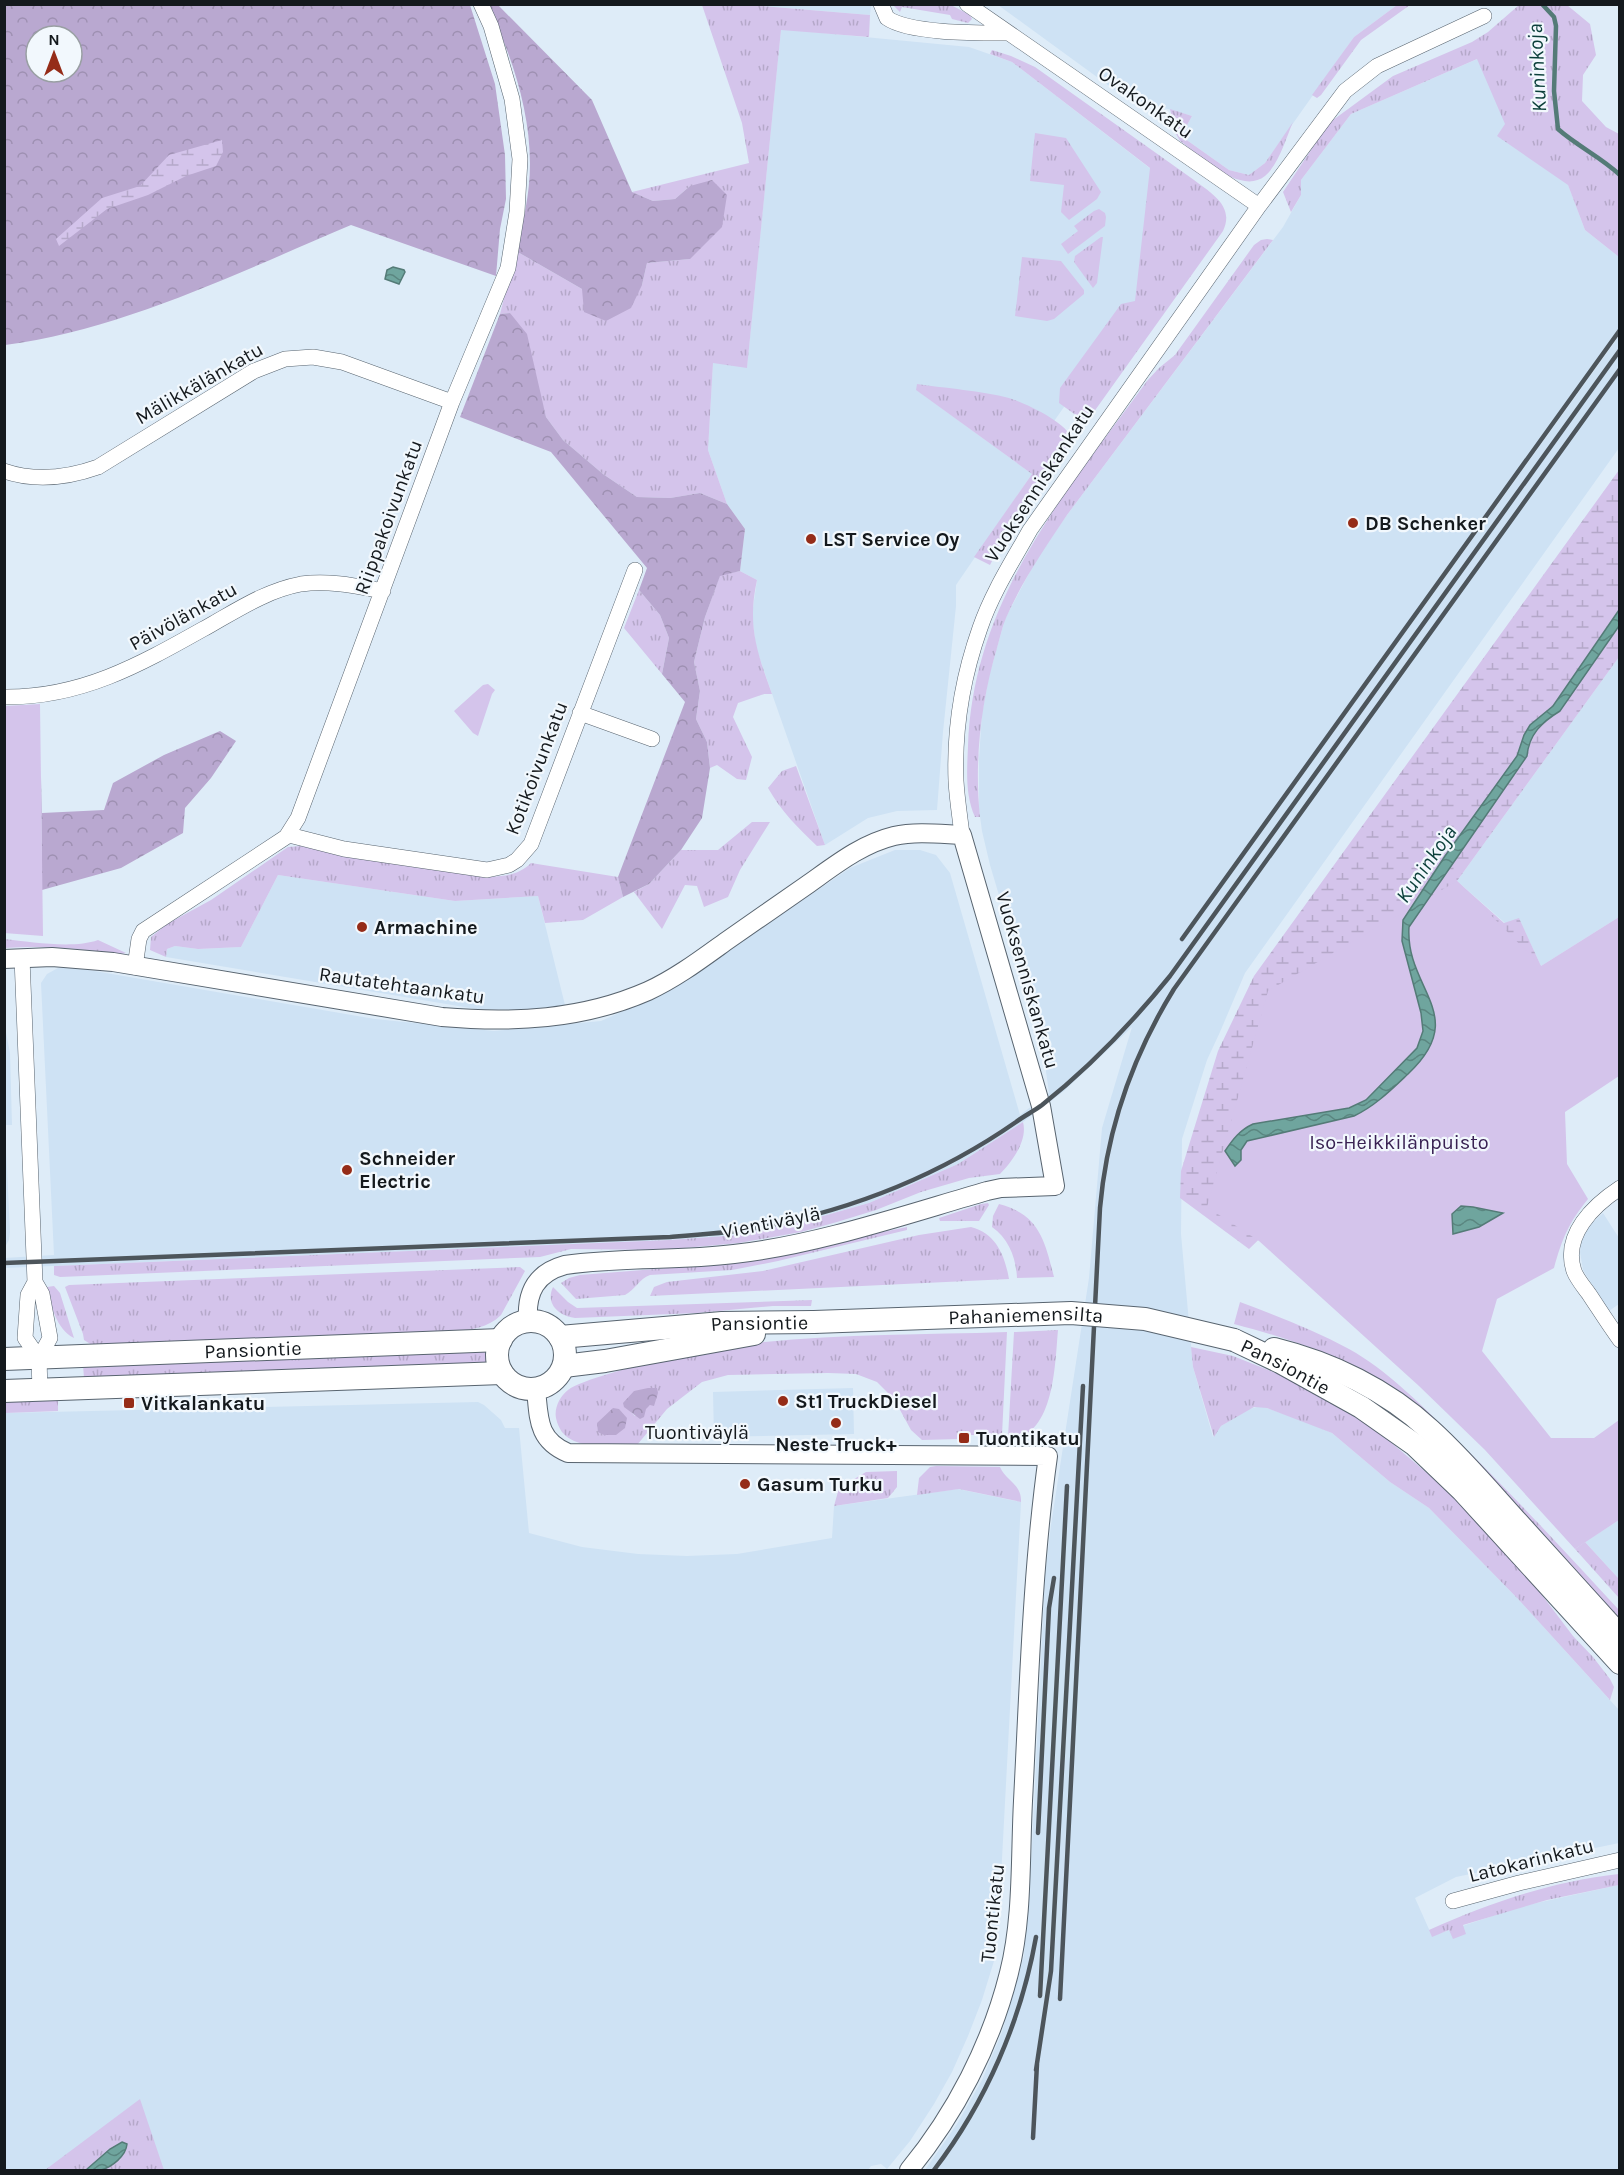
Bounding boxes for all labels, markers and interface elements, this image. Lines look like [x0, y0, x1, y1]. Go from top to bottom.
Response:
water label: Kuninkoja [1523, 23, 1551, 113]
north arrow [24, 24, 84, 84]
text: N [48, 30, 60, 49]
street label: Ovakonkatu [1094, 61, 1197, 143]
street label: Mälikkälänkatu [131, 338, 267, 429]
street label: Vuoksenniskankatu [980, 400, 1099, 566]
street label: Riippakoivunkatu [350, 437, 427, 598]
place label: DB Schenker [1365, 512, 1486, 535]
marker: DB Schenker [1346, 516, 1360, 530]
place label: LST Service Oy [823, 528, 959, 551]
marker: LST Service Oy [804, 532, 818, 546]
street label: Päivölänkatu [125, 577, 241, 655]
street label: Kotikoivunkatu [500, 698, 572, 838]
water label: Kuninkoja [1391, 821, 1461, 907]
street label: Vuoksenniskankatu [991, 889, 1064, 1071]
place label: Armachine [374, 916, 478, 939]
marker: Armachine [355, 920, 369, 934]
street label: Rautatehtaankatu [318, 962, 486, 1009]
park label: Iso-Heikkilänpuisto [1309, 1131, 1489, 1154]
place label: Schneider Electric [359, 1147, 455, 1193]
marker: Schneider Electric [340, 1163, 354, 1177]
street label: Vientiväylä [720, 1202, 822, 1243]
street label: Pahaniemensilta [948, 1302, 1104, 1329]
street label: Pansiontie [710, 1311, 808, 1336]
street label: Pansiontie [1237, 1334, 1334, 1400]
street label: Pansiontie [204, 1337, 302, 1363]
place label: St1 TruckDiesel [795, 1390, 938, 1413]
place label: Vitkalankatu [141, 1392, 265, 1415]
marker: St1 TruckDiesel [776, 1394, 790, 1408]
marker: Vitkalankatu [122, 1396, 136, 1410]
marker: Neste Truck+ [829, 1416, 843, 1430]
street label: Tuontiväylä [645, 1421, 749, 1444]
place label: Tuontikatu [976, 1427, 1080, 1450]
marker: Tuontikatu [957, 1431, 971, 1445]
place label: Neste Truck+ [775, 1433, 897, 1456]
place label: Gasum Turku [757, 1473, 883, 1496]
marker: Gasum Turku [738, 1477, 752, 1491]
street label: Latokarinkatu [1466, 1834, 1596, 1887]
street label: Tuontikatu [976, 1863, 1009, 1964]

